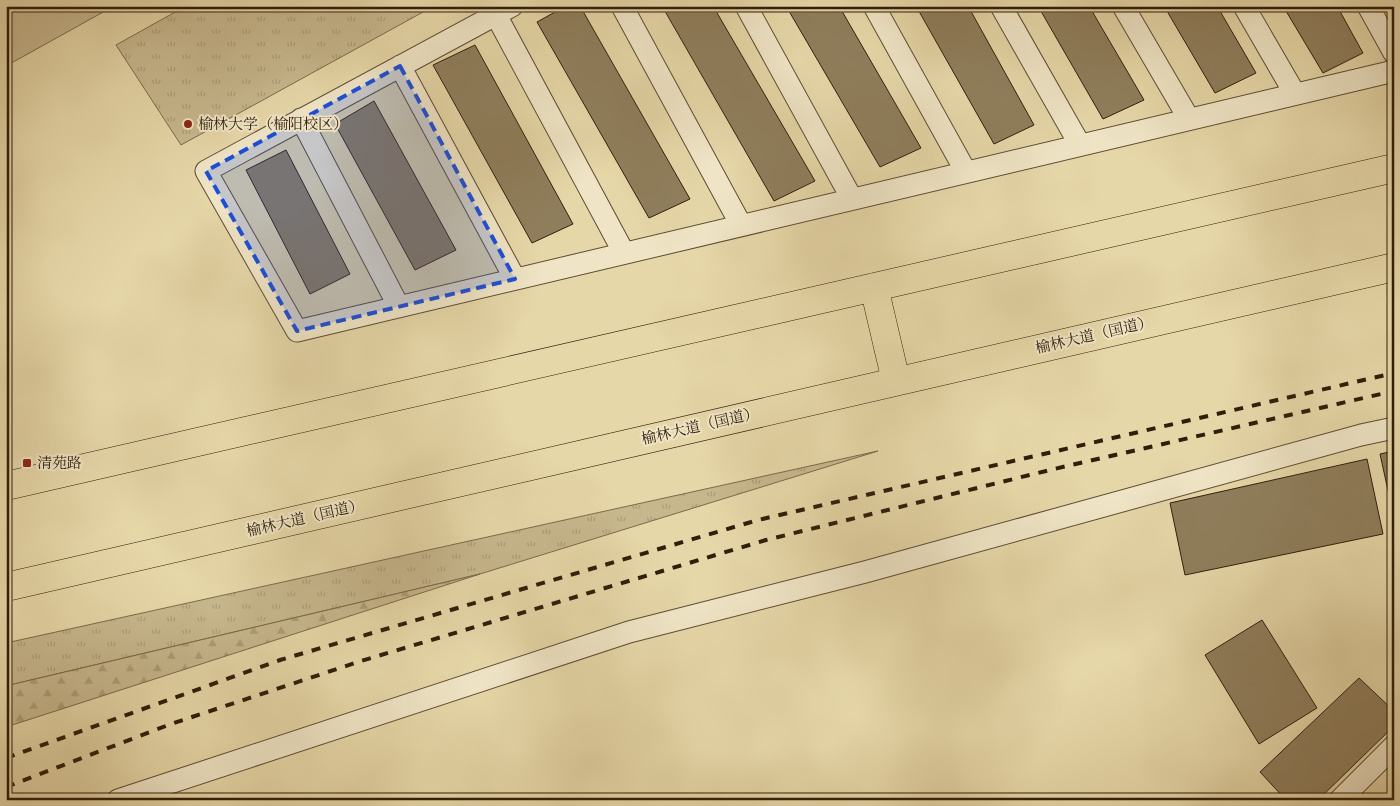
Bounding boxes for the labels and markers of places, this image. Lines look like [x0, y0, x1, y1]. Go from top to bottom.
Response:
place label: 榆林大学（榆阳校区） [198, 114, 348, 134]
marker: 榆林大学（榆阳校区） [182, 118, 194, 130]
place label: 清苑路 [37, 453, 82, 473]
marker: 清苑路 [21, 457, 33, 469]

